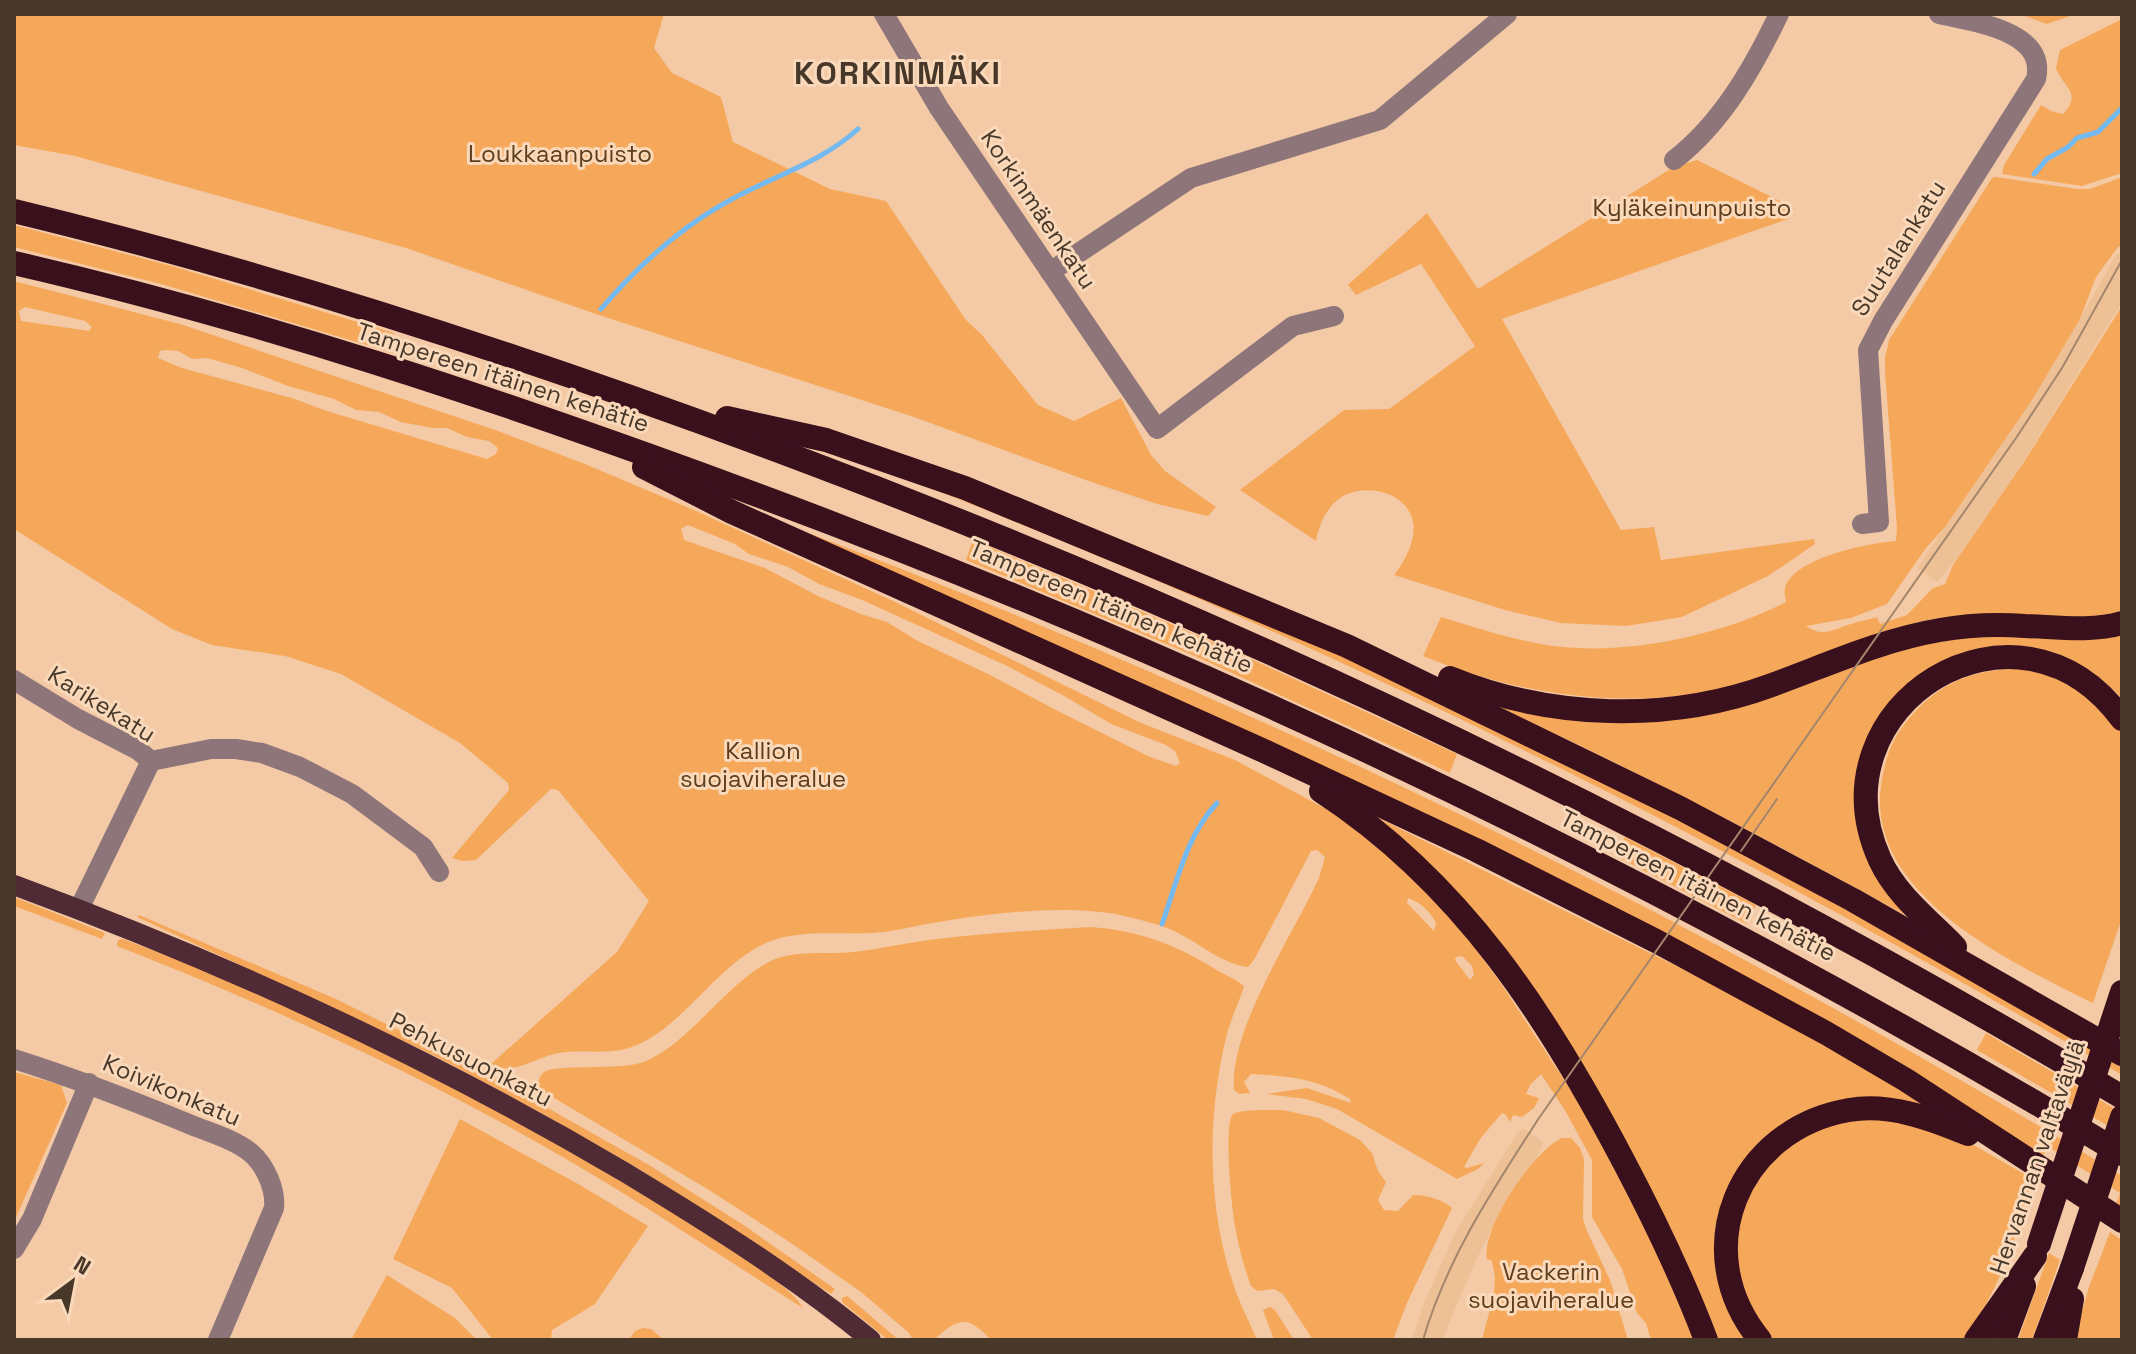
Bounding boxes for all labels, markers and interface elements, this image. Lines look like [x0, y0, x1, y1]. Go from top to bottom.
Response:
district label: KORKINMÄKI [794, 53, 1002, 93]
street label: Korkinmäenkatu [974, 123, 1104, 295]
park label: Loukkaanpuisto [468, 138, 652, 169]
street label: Suutalankatu [1844, 174, 1952, 322]
park label: Kyläkeinunpuisto [1593, 192, 1791, 223]
street label: Tampereen itäinen kehätie [353, 315, 653, 439]
street label: Tampereen itäinen kehätie [964, 532, 1258, 680]
street label: Karikekatu [42, 659, 162, 749]
park label: Kallion suojaviheralue [680, 735, 846, 794]
street label: Tampereen itäinen kehätie [1555, 802, 1841, 968]
street label: Pehkusuonkatu [384, 1005, 558, 1113]
street label: Hervannan valtaväylä [1982, 1035, 2092, 1278]
street label: Koivikonkatu [98, 1047, 246, 1133]
north arrow [32, 1242, 112, 1322]
text: N [69, 1249, 96, 1281]
park label: Vackerin suojaviheralue [1468, 1256, 1634, 1315]

